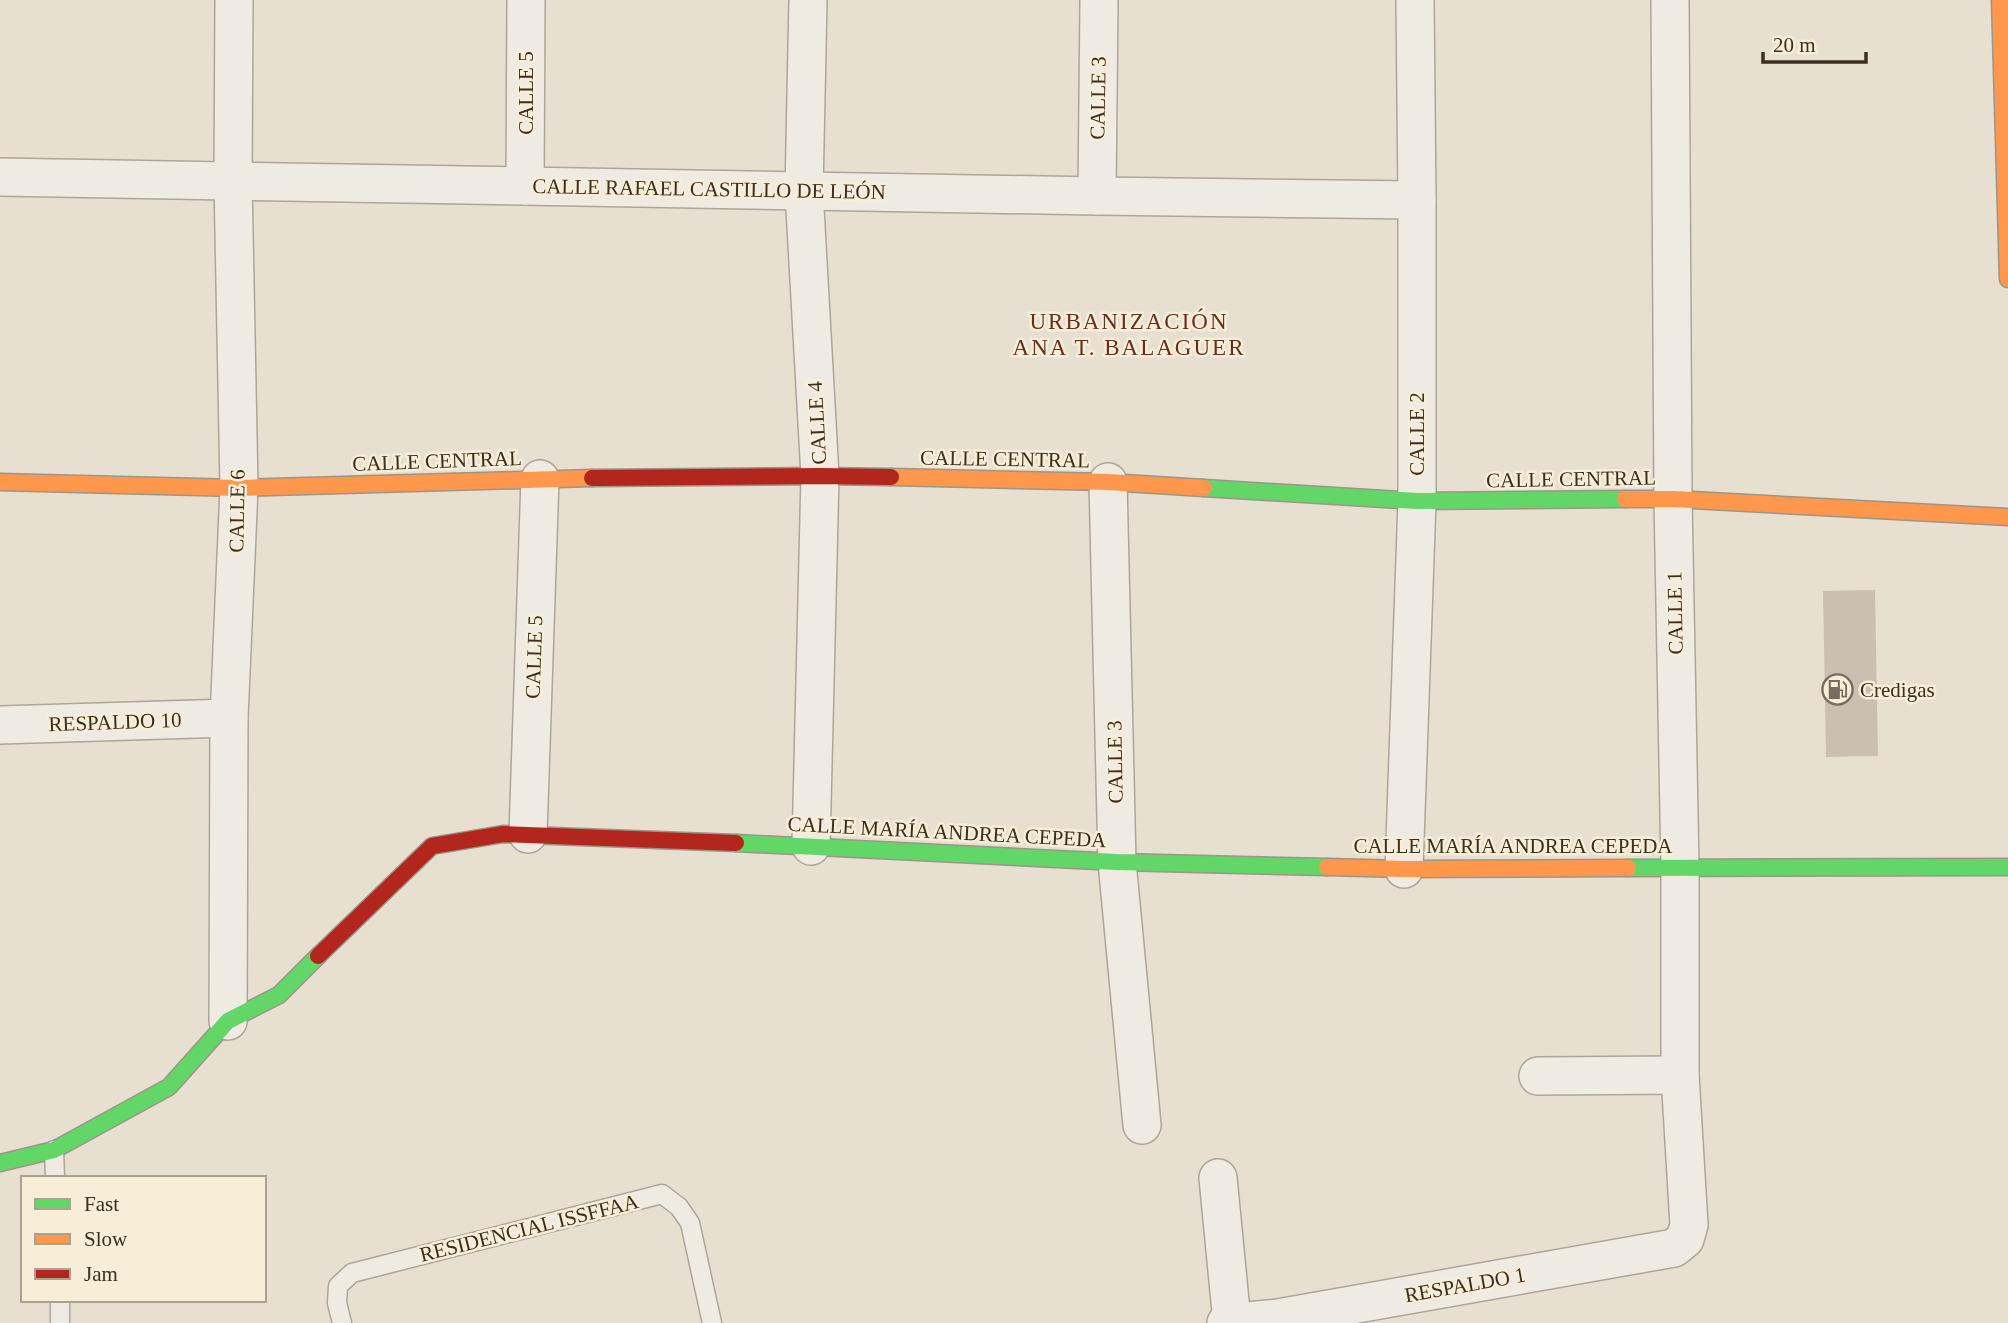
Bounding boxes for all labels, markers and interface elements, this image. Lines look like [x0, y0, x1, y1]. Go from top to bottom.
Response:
scale bar [1763, 21, 1866, 65]
text: 20 m [1773, 33, 1816, 57]
street label: CALLE 5 [514, 51, 538, 135]
street label: CALLE 3 [1085, 56, 1111, 140]
street label: CALLE RAFAEL CASTILLO DE LEÓN [532, 174, 886, 204]
district label: URBANIZACIÓN ANA T. BALAGUER [1013, 308, 1245, 360]
street label: CALLE 4 [803, 380, 831, 465]
street label: CALLE 2 [1405, 392, 1429, 476]
street label: CALLE CENTRAL [352, 446, 522, 476]
street label: CALLE CENTRAL [920, 446, 1090, 472]
street label: CALLE CENTRAL [1486, 466, 1656, 492]
street label: CALLE 6 [224, 469, 250, 553]
street label: CALLE 1 [1662, 571, 1688, 655]
street label: CALLE 5 [521, 615, 547, 699]
fuel station icon: Credigas [1820, 673, 1854, 707]
place label: Credigas [1860, 678, 1935, 702]
street label: RESPALDO 10 [48, 708, 182, 736]
street label: CALLE 3 [1102, 720, 1128, 804]
street label: CALLE MARÍA ANDREA CEPEDA [787, 812, 1108, 852]
street label: CALLE MARÍA ANDREA CEPEDA [1353, 834, 1673, 858]
legend [21, 1176, 266, 1302]
street label: RESIDENCIAL ISSFFAA [417, 1189, 642, 1267]
text: Fast [84, 1192, 119, 1216]
text: Slow [84, 1227, 128, 1251]
text: Jam [84, 1262, 118, 1286]
street label: RESPALDO 1 [1403, 1263, 1527, 1307]

